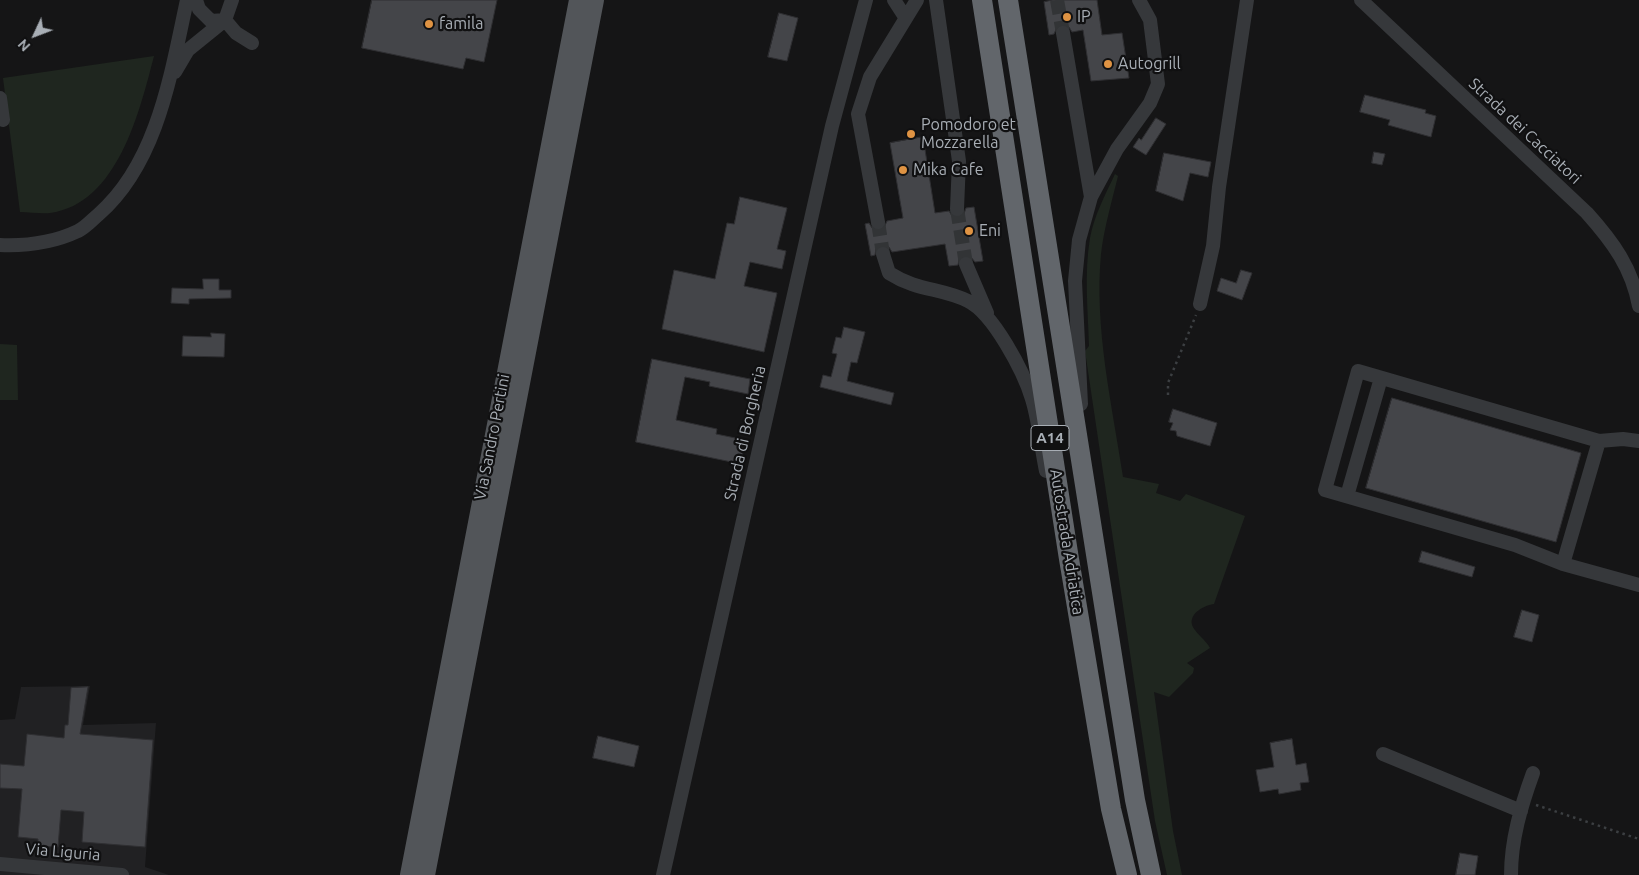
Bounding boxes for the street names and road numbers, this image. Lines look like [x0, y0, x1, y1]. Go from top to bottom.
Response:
street label: Strada dei Cacciatori [1465, 74, 1585, 188]
street label: Strada di Borgheria [720, 364, 770, 502]
street label: Via Sandro Pertini [470, 372, 514, 502]
road number: A14 [1031, 426, 1069, 450]
street label: Autostrada Adriatica [1046, 468, 1088, 616]
street label: Via Liguria [25, 839, 101, 865]

